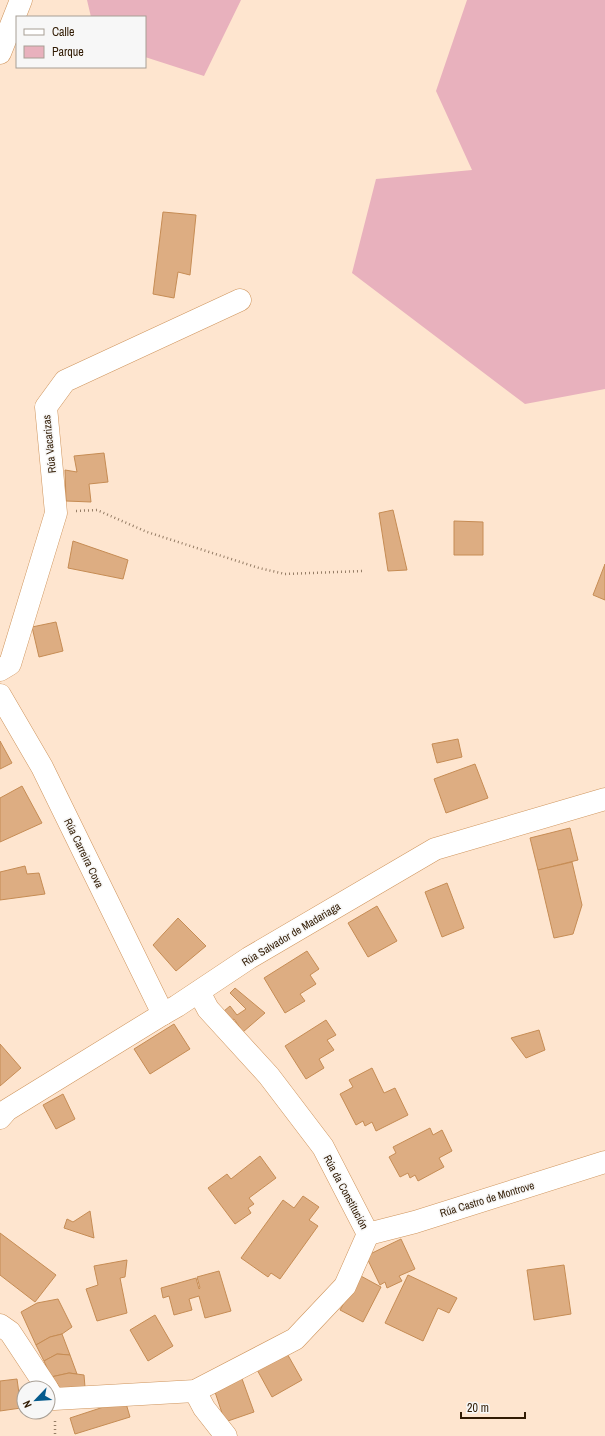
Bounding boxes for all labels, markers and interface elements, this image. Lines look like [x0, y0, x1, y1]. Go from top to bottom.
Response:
legend [16, 16, 146, 68]
text: Calle [52, 24, 74, 40]
text: Parque [52, 44, 84, 60]
street label: Rúa Vacarizas [39, 414, 59, 474]
street label: Rúa Carreira Cova [61, 816, 107, 890]
street label: Rúa Salvador de Madariaga [239, 899, 343, 969]
street label: Rúa da Constitución [321, 1152, 371, 1232]
street label: Rúa Castro de Montrove [438, 1178, 536, 1220]
north arrow [16, 1380, 56, 1420]
scale bar [461, 1394, 525, 1420]
text: N [19, 1398, 35, 1410]
text: 20 m [467, 1400, 489, 1416]

